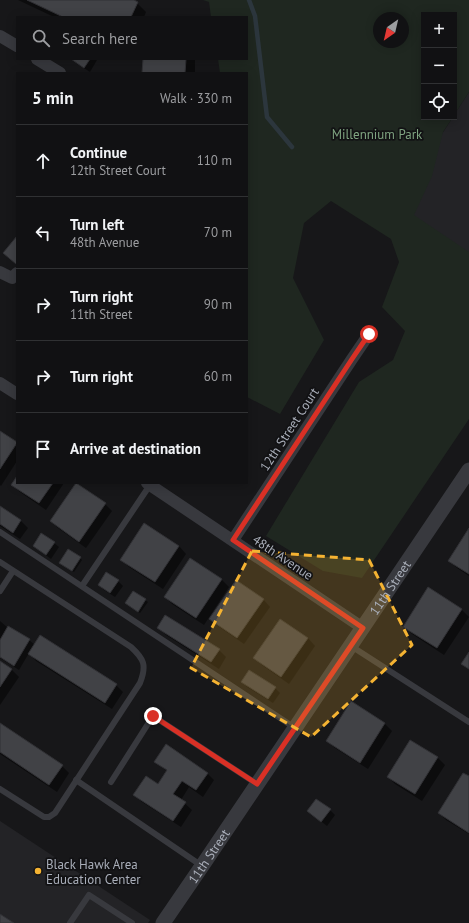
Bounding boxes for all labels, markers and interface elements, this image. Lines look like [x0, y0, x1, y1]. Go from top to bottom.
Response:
north arrow [373, 12, 409, 48]
map controls [421, 12, 457, 120]
button: + [421, 12, 457, 48]
search box [16, 16, 248, 60]
icon: search [30, 27, 52, 49]
text: Search here [62, 29, 138, 48]
button: − [421, 48, 457, 84]
button: locate [421, 84, 457, 120]
text: 5 min [32, 87, 73, 109]
text: Walk · 330 m [160, 90, 232, 107]
park label: Millennium Park [332, 126, 423, 143]
text: Continue [70, 143, 127, 162]
icon: ahead [32, 150, 54, 172]
text: 110 m [197, 152, 232, 169]
text: 12th Street Court [70, 162, 166, 179]
text: Turn left [70, 215, 124, 234]
icon: left [32, 222, 54, 244]
text: 70 m [204, 224, 232, 241]
text: 48th Avenue [70, 234, 139, 251]
text: Turn right [70, 287, 133, 306]
icon: right [32, 294, 54, 316]
text: 90 m [204, 296, 232, 313]
text: 11th Street [70, 306, 132, 323]
route start [360, 325, 378, 343]
icon: right [32, 366, 54, 388]
text: Turn right [70, 367, 133, 386]
text: 60 m [204, 368, 232, 385]
street label: 12th Street Court [256, 384, 323, 474]
icon: arrive [32, 438, 54, 460]
text: Arrive at destination [70, 439, 201, 458]
street label: 48th Avenue [249, 531, 316, 584]
street label: 11th Street [366, 557, 415, 618]
route end [144, 707, 162, 725]
street label: 11th Street [184, 825, 234, 887]
place label: Black Hawk Area Education Center [46, 856, 141, 888]
marker: Black Hawk Area Education Center [33, 866, 43, 876]

